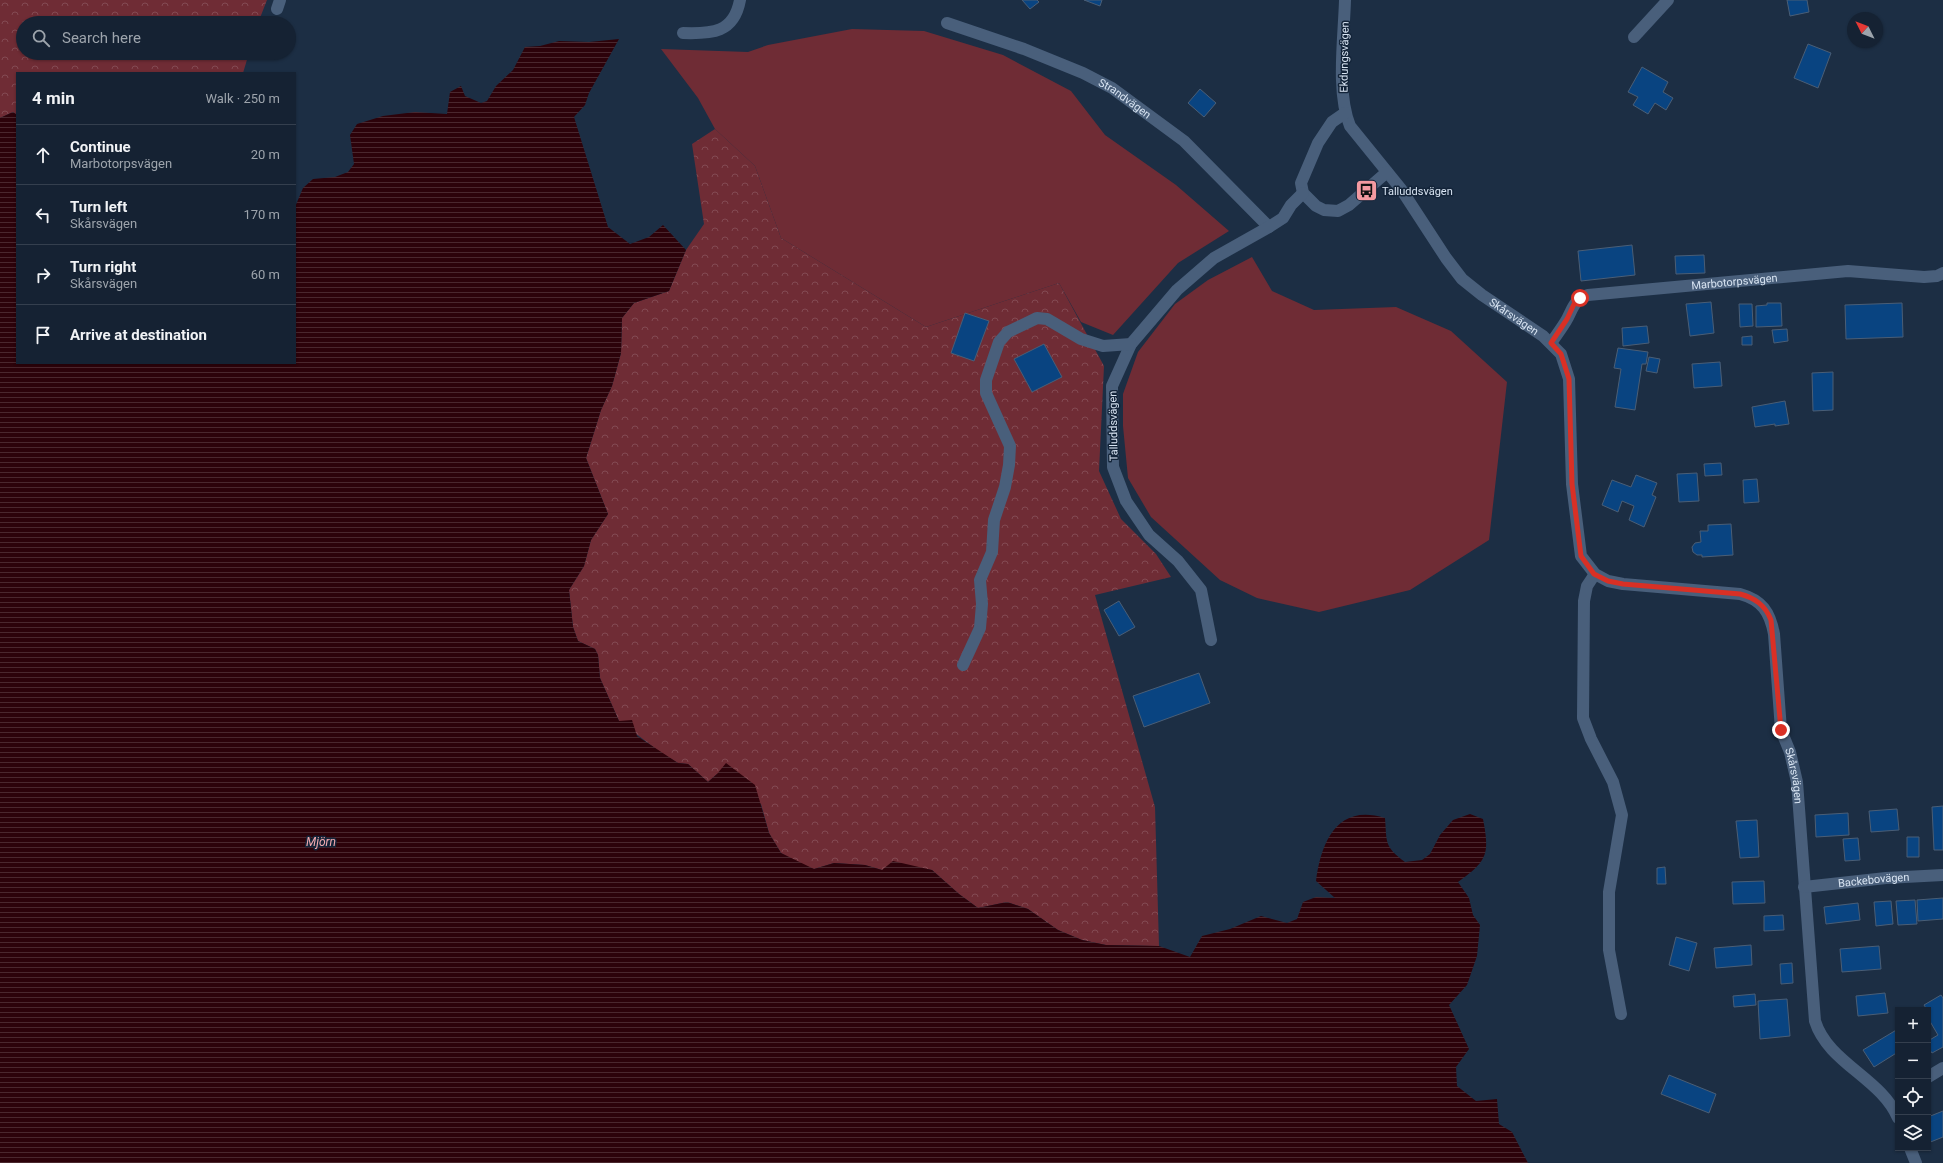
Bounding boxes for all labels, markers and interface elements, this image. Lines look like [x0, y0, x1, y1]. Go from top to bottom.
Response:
north arrow [1847, 12, 1883, 48]
search box [16, 16, 296, 60]
street label: Ekdungsvägen [1337, 21, 1352, 93]
icon: search [30, 27, 52, 49]
text: Search here [62, 29, 141, 47]
street label: Strandvägen [1096, 76, 1153, 122]
text: 4 min [32, 88, 75, 108]
text: Walk · 250 m [205, 91, 280, 106]
text: Continue [70, 138, 131, 156]
icon: ahead [32, 144, 54, 166]
text: 20 m [251, 147, 280, 162]
text: Marbotorpsvägen [70, 156, 172, 171]
bus stop icon: Talluddsvägen [1353, 178, 1379, 204]
place label: Talluddsvägen [1382, 185, 1453, 198]
text: Turn left [70, 198, 127, 216]
icon: left [32, 204, 54, 226]
text: 170 m [243, 207, 280, 222]
text: Skårsvägen [70, 216, 137, 231]
text: Turn right [70, 258, 136, 276]
icon: right [32, 264, 54, 286]
text: 60 m [251, 267, 280, 282]
street label: Marbotorpsvägen [1691, 272, 1778, 292]
text: Skårsvägen [70, 276, 137, 291]
route start [1571, 289, 1589, 307]
street label: Skårsvägen [1487, 296, 1541, 338]
icon: arrive [32, 324, 54, 346]
text: Arrive at destination [70, 326, 207, 344]
street label: Talluddsvägen [1106, 391, 1121, 461]
route end [1772, 721, 1790, 739]
street label: Skårsvägen [1782, 746, 1805, 804]
water label: Mjörn [306, 835, 336, 849]
street label: Backebovägen [1837, 871, 1910, 890]
map controls [1895, 1007, 1931, 1151]
button: + [1895, 1007, 1931, 1043]
button: − [1895, 1043, 1931, 1079]
button: locate [1895, 1079, 1931, 1115]
button: layers [1895, 1115, 1931, 1151]

